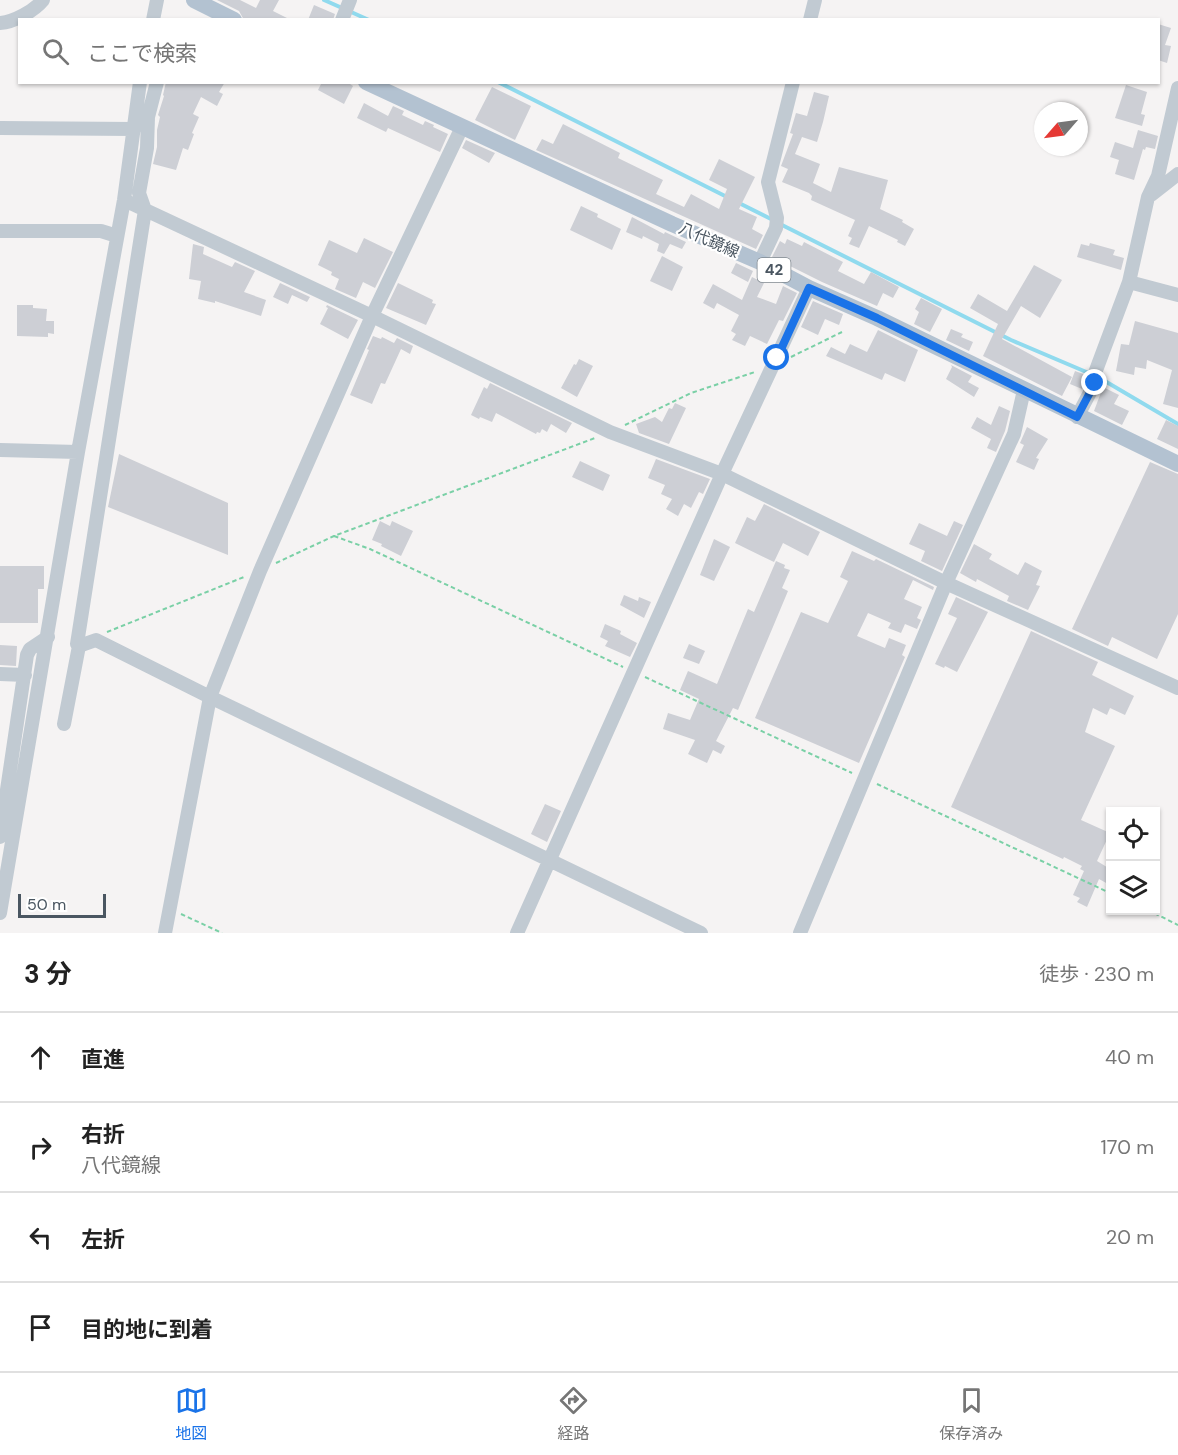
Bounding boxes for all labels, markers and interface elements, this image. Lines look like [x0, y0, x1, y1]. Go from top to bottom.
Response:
search box [18, 18, 1160, 84]
icon: search [39, 35, 72, 68]
text: ここで検索 [87, 39, 197, 68]
north arrow [1034, 102, 1088, 156]
street label: 八代鏡線 [675, 217, 743, 263]
road number: 42 [758, 258, 790, 282]
route start [763, 344, 789, 370]
route end [1081, 369, 1107, 395]
map controls [1106, 807, 1160, 915]
button: locate [1106, 807, 1160, 861]
button: layers [1106, 861, 1160, 915]
scale bar [18, 891, 106, 918]
text: 50 m [27, 894, 66, 915]
text: 3 分 [24, 957, 72, 991]
text: 徒歩 · 230 m [1039, 961, 1154, 987]
icon: ahead [24, 1041, 57, 1074]
text: 40 m [1105, 1044, 1154, 1070]
text: 直進 [81, 1045, 125, 1074]
text: 右折 [81, 1120, 125, 1149]
icon: right [24, 1131, 57, 1164]
text: 170 m [1101, 1134, 1154, 1160]
text: 八代鏡線 [81, 1152, 161, 1178]
icon: left [24, 1221, 57, 1254]
text: 20 m [1106, 1224, 1154, 1250]
text: 左折 [81, 1225, 125, 1254]
icon: arrive [24, 1311, 57, 1344]
text: 目的地に到着 [81, 1315, 213, 1344]
tab: 地図 [175, 1384, 208, 1444]
tab: 経路 [557, 1384, 590, 1444]
tab: 保存済み [939, 1384, 1003, 1444]

